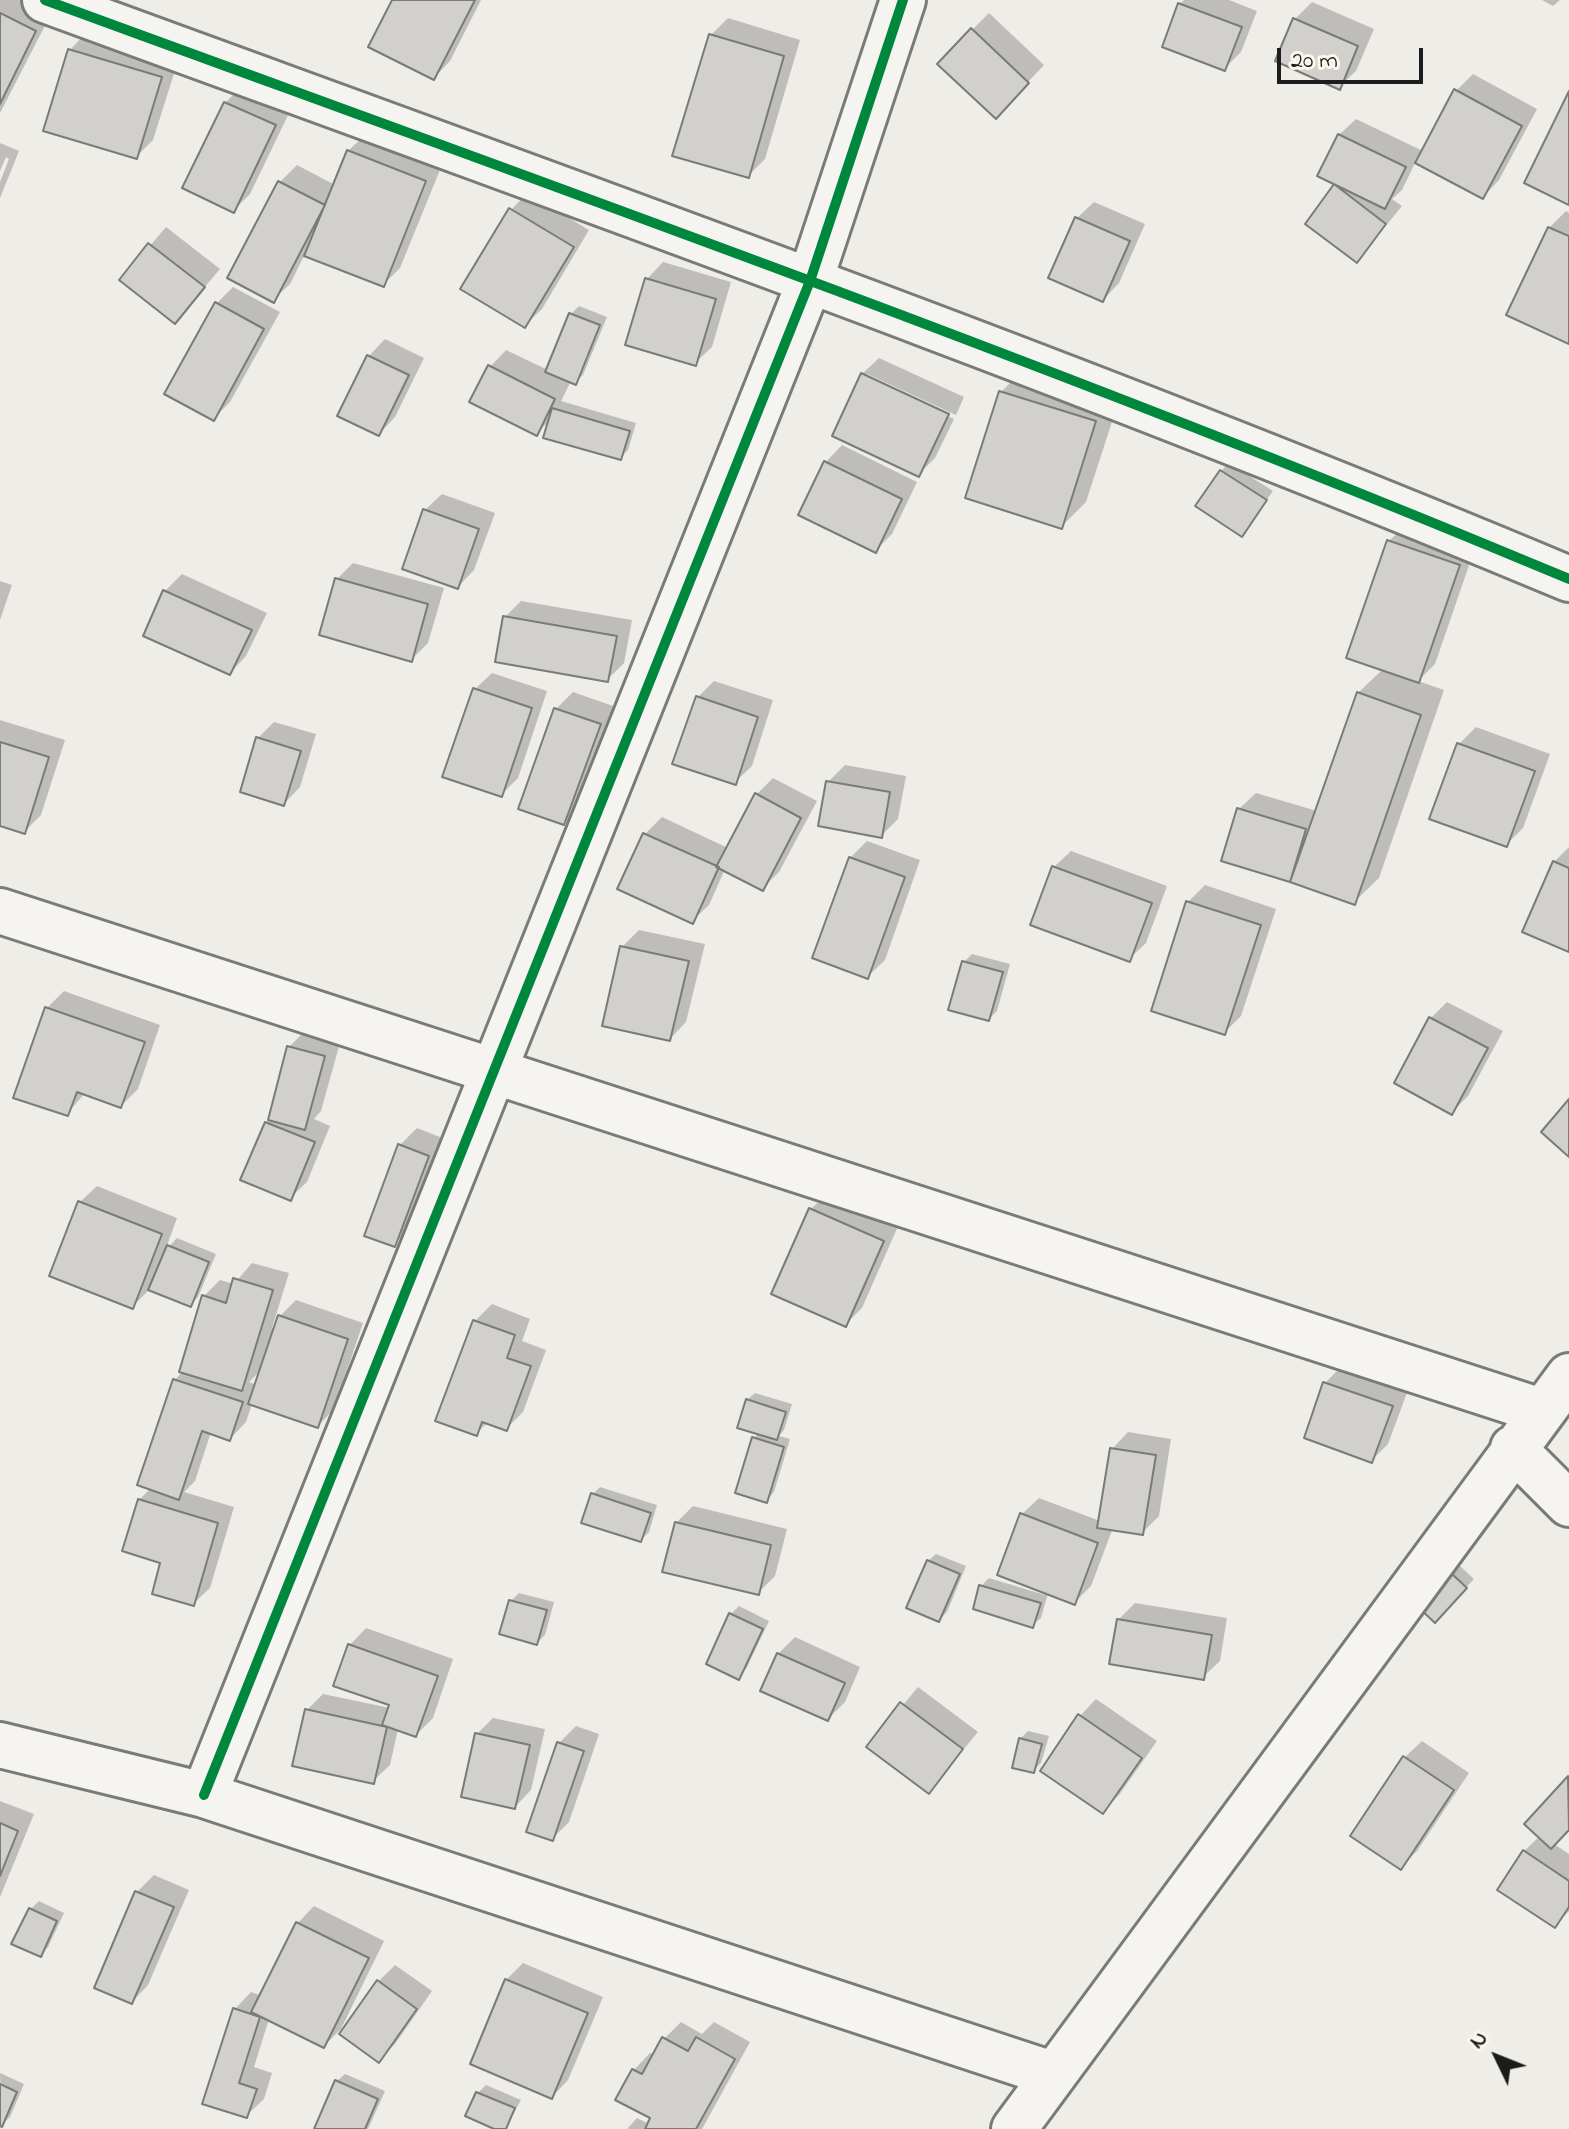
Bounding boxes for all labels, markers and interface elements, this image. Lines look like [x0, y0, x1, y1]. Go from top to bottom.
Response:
scale bar [1281, 32, 1427, 82]
text: 20 m [1291, 44, 1338, 79]
north arrow [1457, 2017, 1537, 2097]
text: N [1463, 2024, 1496, 2057]

